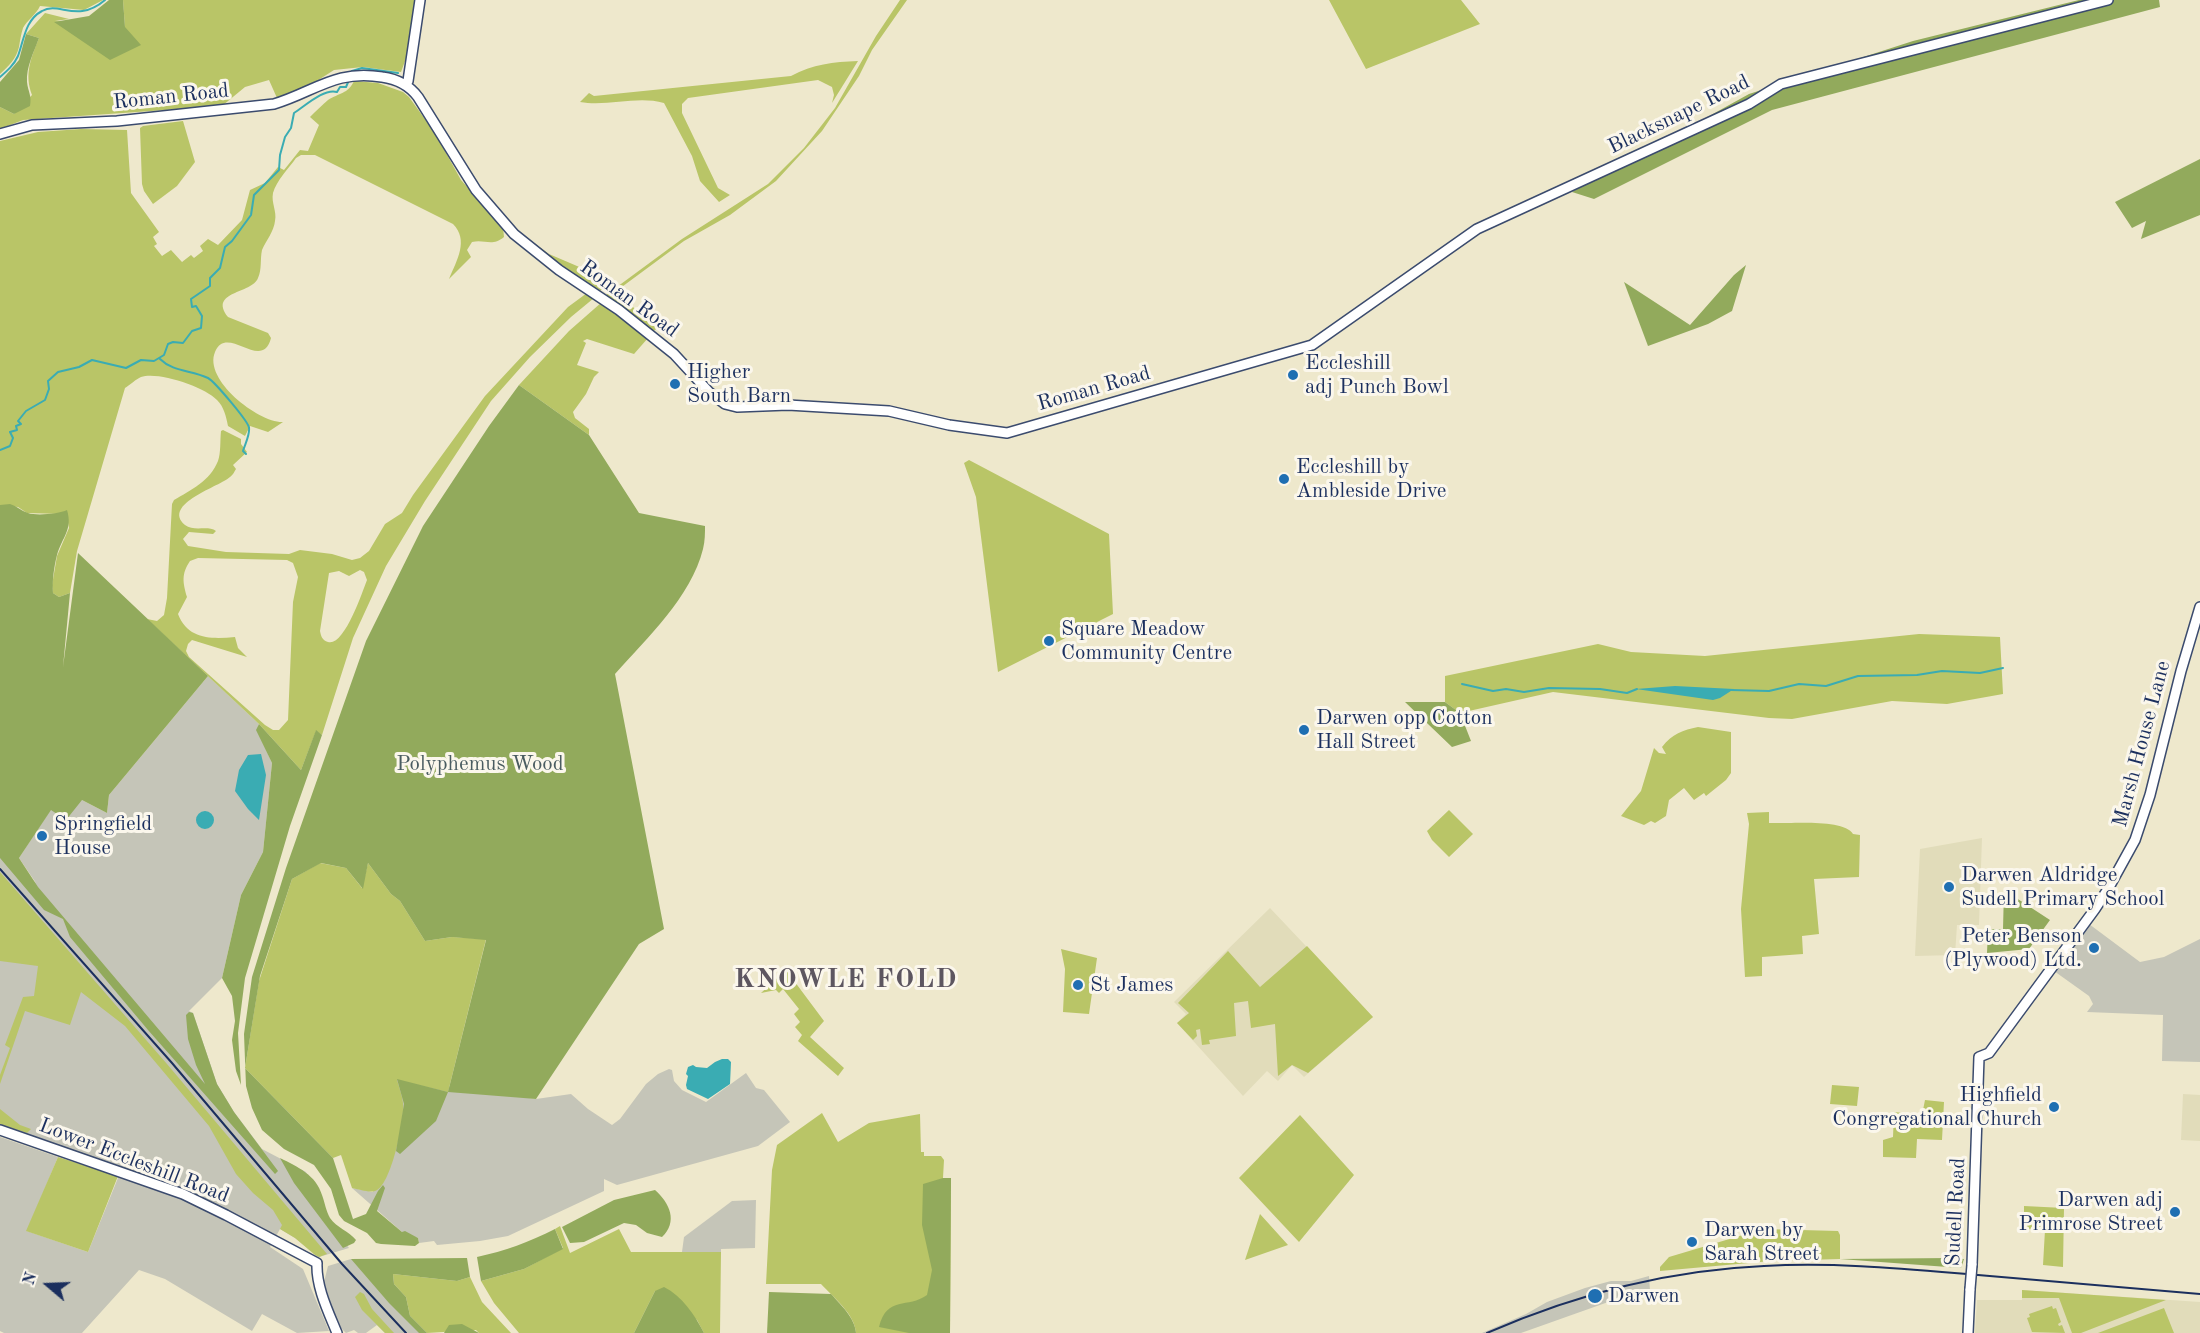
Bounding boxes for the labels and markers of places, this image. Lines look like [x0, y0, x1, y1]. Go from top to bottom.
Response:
place label: Eccleshill adj Punch Bowl [1305, 350, 1449, 400]
place label: Higher South Barn [687, 359, 791, 409]
marker: Eccleshill adj Punch Bowl [1286, 368, 1300, 382]
marker: Higher South Barn [668, 377, 682, 391]
place label: Eccleshill by Ambleside Drive [1296, 454, 1447, 504]
marker: Eccleshill by Ambleside Drive [1277, 472, 1291, 486]
place label: Square Meadow Community Centre [1061, 616, 1232, 666]
marker: Square Meadow Community Centre [1042, 634, 1056, 648]
place label: Darwen opp Cotton Hall Street [1316, 705, 1493, 755]
marker: Darwen opp Cotton Hall Street [1297, 723, 1311, 737]
place label: Springfield House [54, 811, 152, 861]
marker: Springfield House [35, 829, 49, 843]
place label: Darwen Aldridge Sudell Primary School [1961, 862, 2164, 912]
marker: Darwen Aldridge Sudell Primary School [1942, 880, 1956, 894]
place label: Peter Benson (Plywood) Ltd. [1944, 923, 2082, 973]
marker: Peter Benson (Plywood) Ltd. [2087, 941, 2101, 955]
place label: St James [1090, 972, 1173, 998]
marker: St James [1071, 978, 1085, 992]
place label: Highfield Congregational Church [1832, 1082, 2042, 1132]
marker: Highfield Congregational Church [2047, 1100, 2061, 1114]
place label: Darwen adj Primrose Street [2018, 1187, 2163, 1237]
marker: Darwen adj Primrose Street [2168, 1205, 2182, 1219]
place label: Darwen by Sarah Street [1704, 1217, 1819, 1267]
marker: Darwen by Sarah Street [1685, 1235, 1699, 1249]
place label: Darwen [1608, 1283, 1680, 1309]
marker: Darwen [1586, 1287, 1604, 1305]

